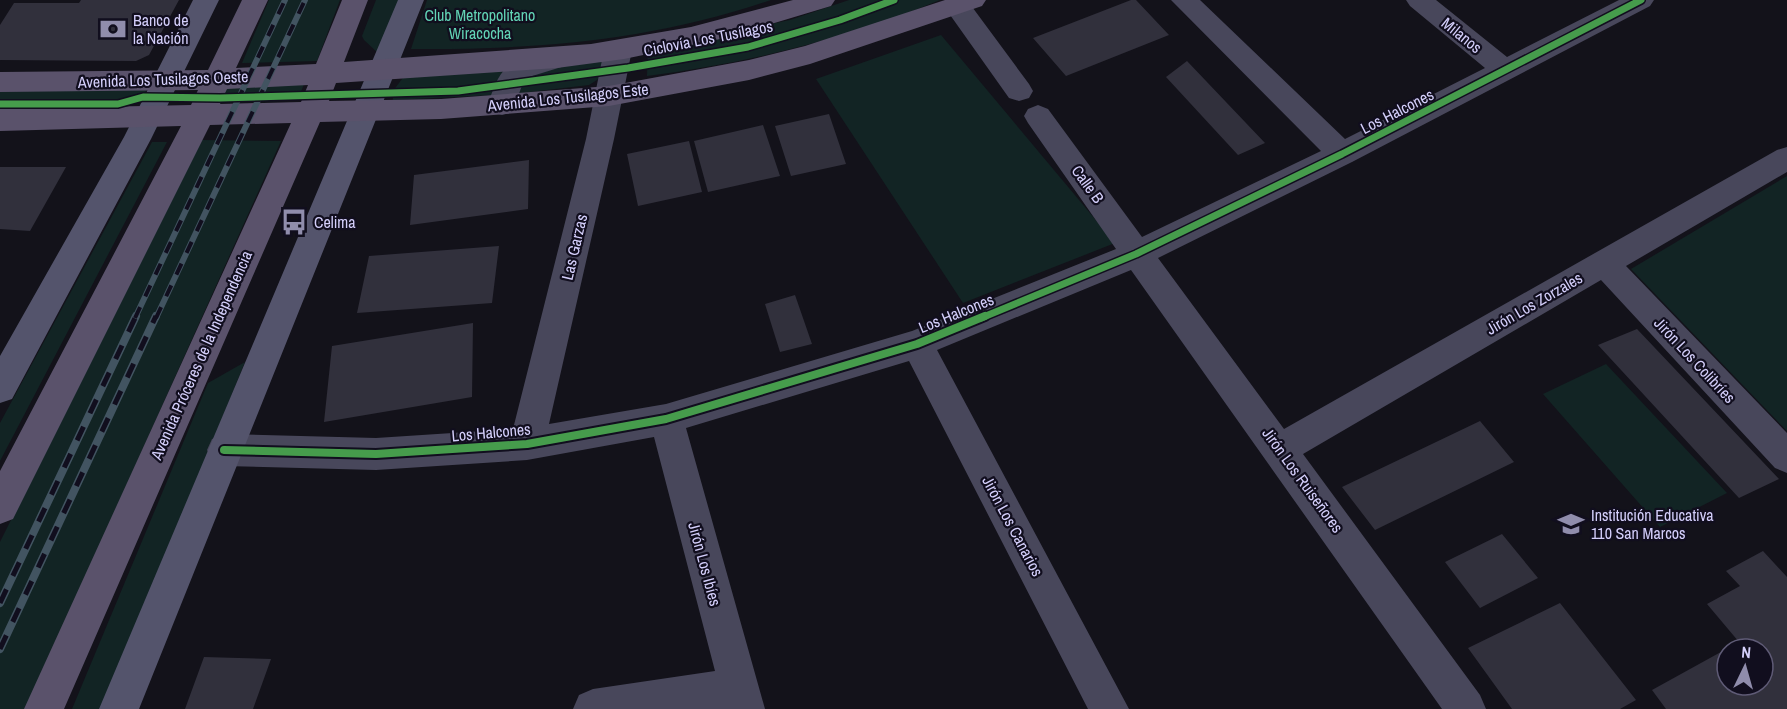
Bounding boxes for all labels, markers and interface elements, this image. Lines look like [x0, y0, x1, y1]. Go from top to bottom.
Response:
park label: Club Metropolitano Wiracocha [425, 4, 535, 44]
place label: Banco de la Nación [133, 9, 188, 49]
street label: Milanos [1437, 12, 1487, 58]
bank icon: Banco de la Nación [98, 14, 128, 44]
street label: Ciclovía Los Tusílagos [641, 15, 775, 61]
street label: Avenida Los Tusilagos Oeste [76, 65, 249, 93]
street label: Avenida Los Tusilagos Este [485, 78, 650, 117]
street label: Los Halcones [1357, 83, 1437, 139]
street label: Calle B [1067, 160, 1109, 208]
bus stop icon: Celima [279, 207, 309, 237]
place label: Celima [314, 211, 356, 233]
street label: Las Garzas [556, 212, 592, 282]
street label: Avenida Próceres de la Independencia [144, 246, 257, 464]
street label: Jirón Los Zorzales [1482, 266, 1586, 340]
street label: Los Halcones [915, 288, 997, 338]
street label: Jirón Los Colibríes [1649, 312, 1741, 408]
street label: Los Halcones [450, 418, 532, 446]
street label: Jirón Los Ruiseñores [1257, 423, 1349, 537]
street label: Jirón Los Canarios [977, 472, 1049, 580]
place label: Institución Educativa 110 San Marcos [1591, 504, 1714, 544]
school or university icon: Institución Educativa 110 San Marcos [1556, 509, 1586, 539]
street label: Jirón Los Ibíes [683, 520, 727, 608]
north arrow [1715, 637, 1775, 697]
text: N [1741, 641, 1752, 663]

